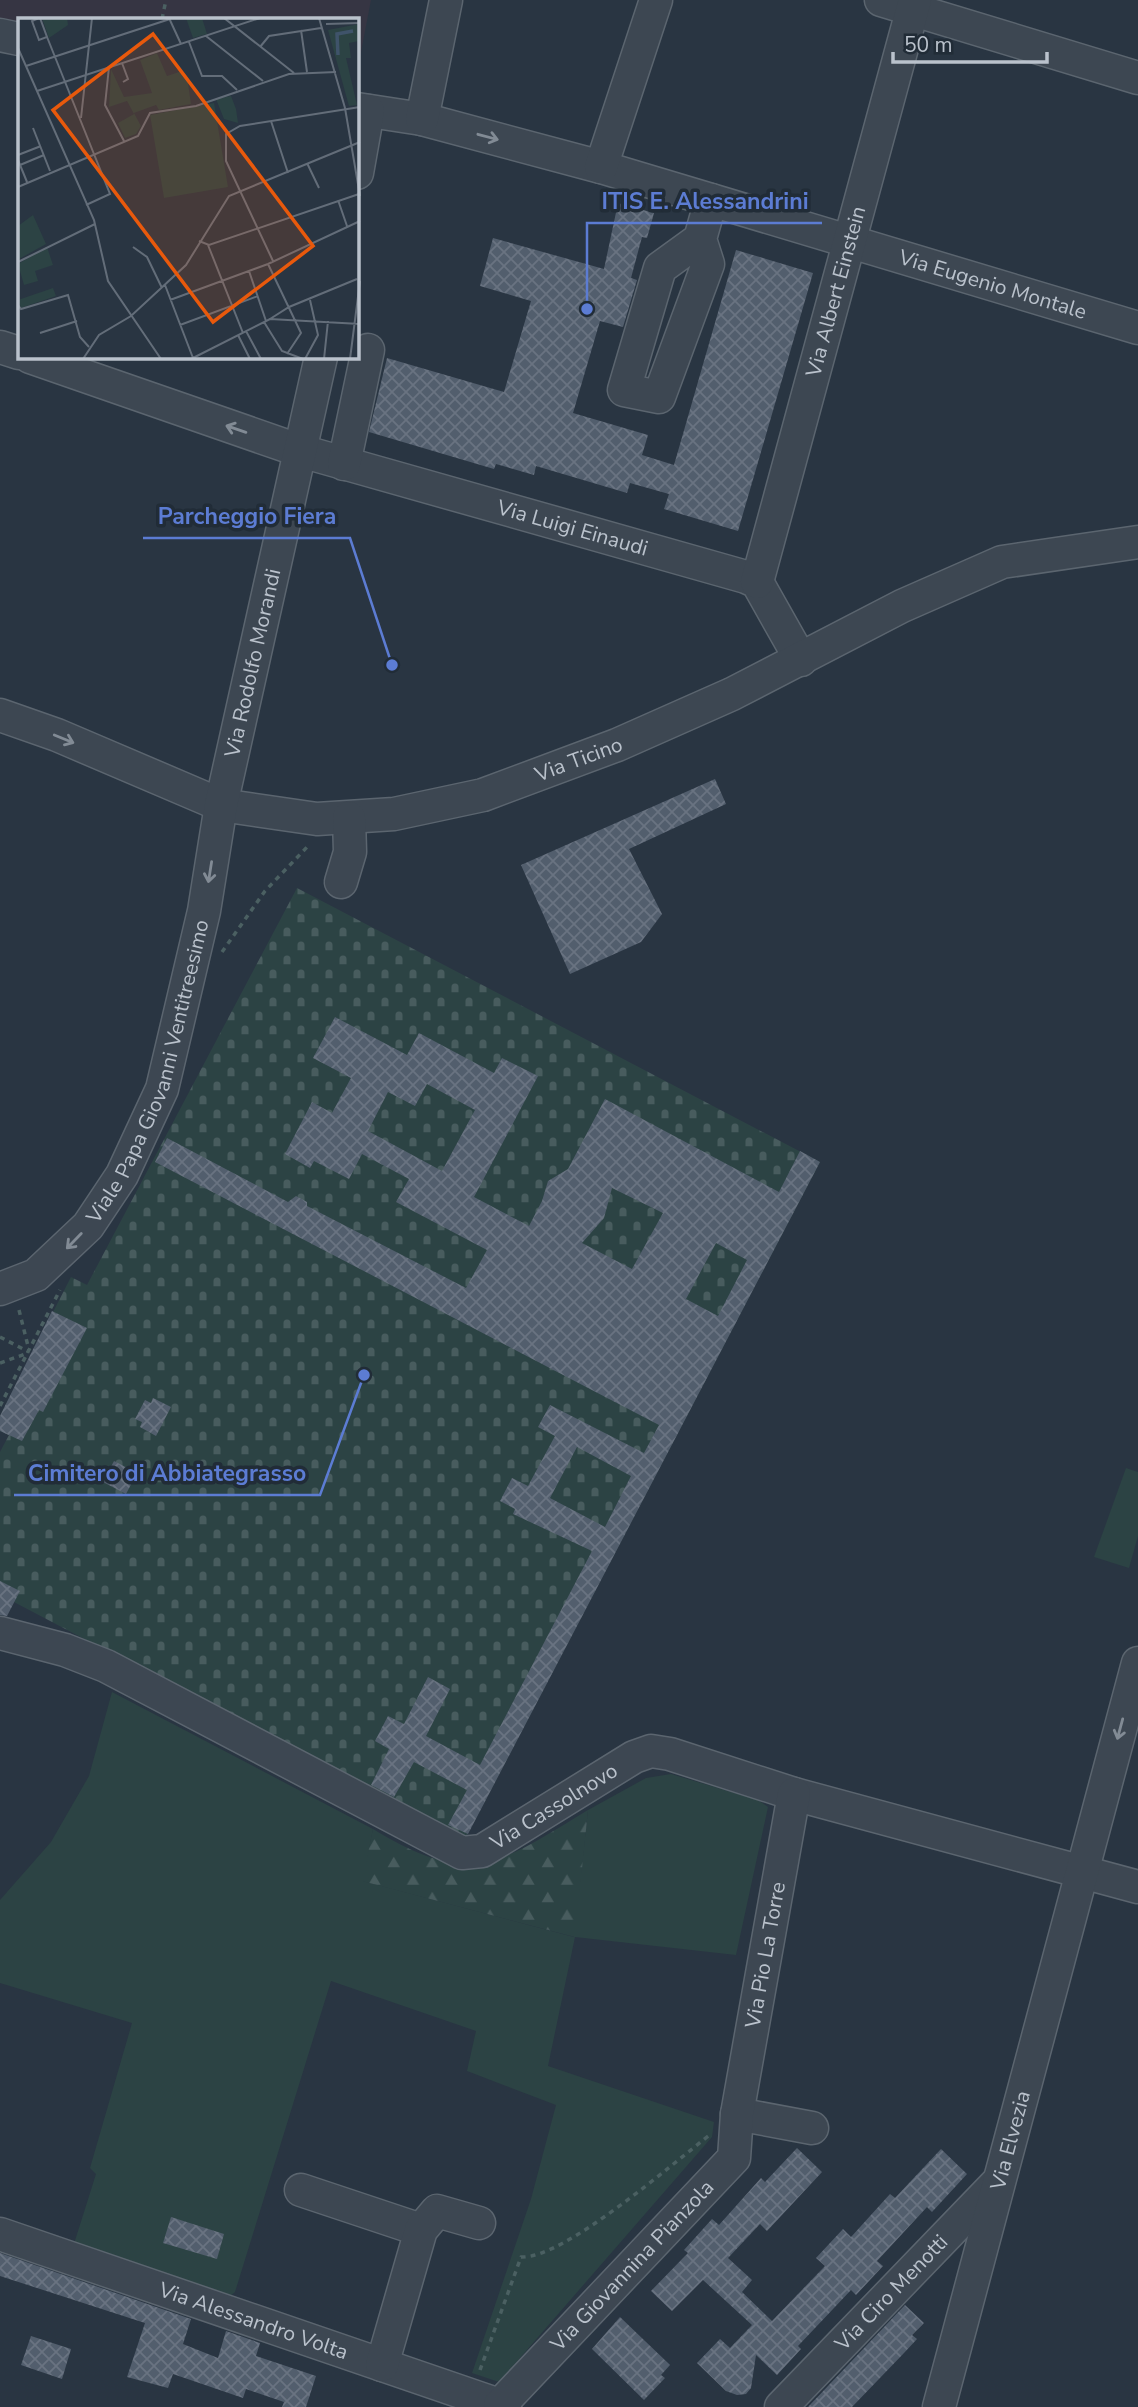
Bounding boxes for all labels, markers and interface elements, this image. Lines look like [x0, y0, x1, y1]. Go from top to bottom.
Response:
inset map [18, 18, 359, 359]
scale bar [893, 21, 1047, 65]
text: 50 m [904, 31, 953, 59]
one-way arrow [477, 131, 499, 144]
callout: ITIS E. Alessandrini [587, 179, 822, 223]
text: ITIS E. Alessandrini [601, 186, 809, 217]
street label: Via Albert Einstein [799, 203, 872, 381]
street label: Via Eugenio Montale [894, 243, 1090, 326]
one-way arrow [226, 422, 248, 434]
street label: Via Luigi Einaudi [493, 493, 651, 563]
callout: Parcheggio Fiera [143, 494, 350, 538]
text: Parcheggio Fiera [158, 501, 336, 532]
street label: Via Rodolfo Morandi [218, 566, 287, 761]
street label: Via Ticino [530, 730, 626, 789]
one-way arrow [53, 733, 74, 746]
one-way arrow [203, 861, 216, 883]
street label: Viale Papa Giovanni Ventitreesimo [79, 917, 216, 1230]
one-way arrow [65, 1232, 82, 1249]
callout: Cimitero di Abbiategrasso [14, 1451, 320, 1495]
text: Cimitero di Abbiategrasso [28, 1458, 306, 1489]
one-way arrow [1113, 1717, 1126, 1739]
street label: Via Cassolnovo [484, 1757, 623, 1857]
street label: Via Pio La Torre [738, 1880, 792, 2031]
street label: Via Elvezia [983, 2088, 1037, 2194]
street label: Via Giovannina Pianzola [543, 2174, 720, 2358]
street label: Via Ciro Menotti [828, 2228, 954, 2357]
street label: Via Alessandro Volta [154, 2275, 352, 2366]

